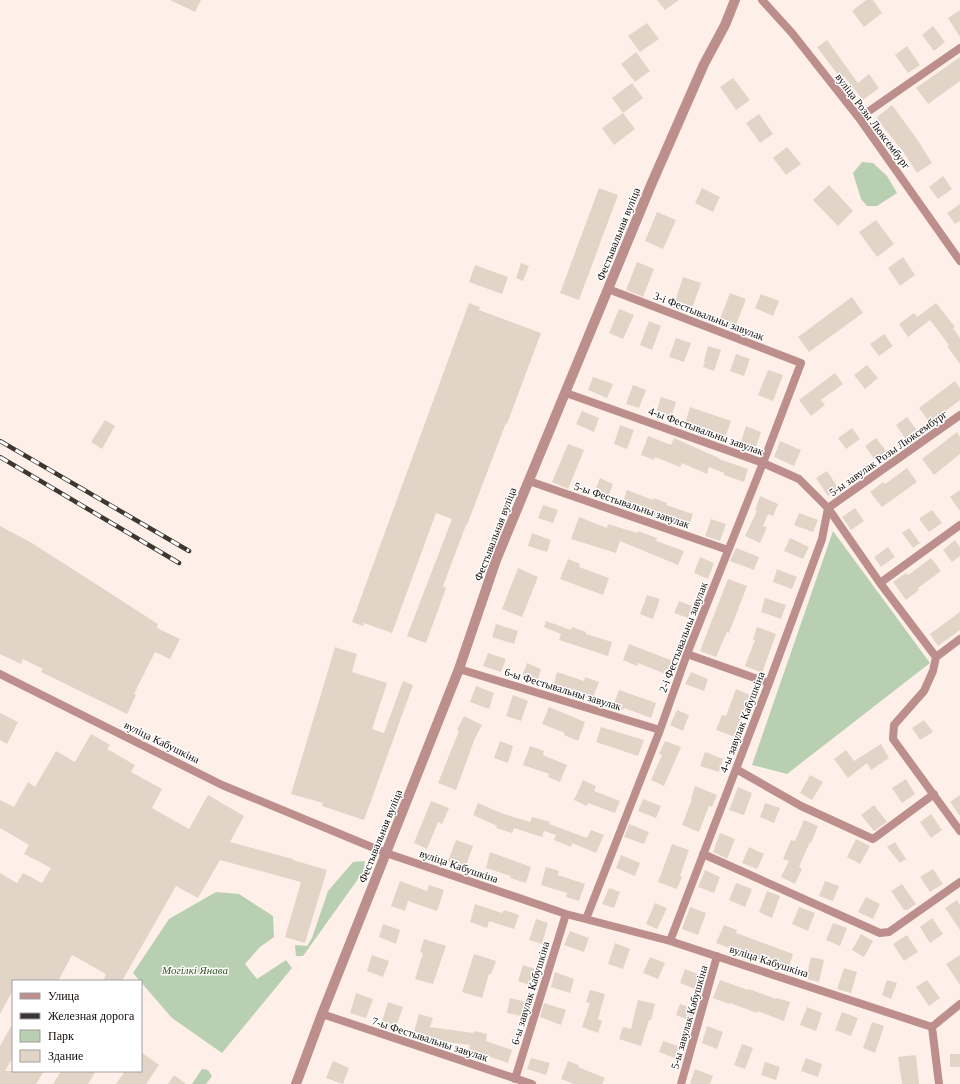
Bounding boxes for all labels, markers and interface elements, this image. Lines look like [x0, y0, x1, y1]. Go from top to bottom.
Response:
street label: вуліца Розы Люксембург [833, 71, 913, 171]
street label: Фестывальная вуліца [594, 186, 642, 282]
street label: 3-і Фестывальны завулак [652, 289, 766, 343]
street label: 4-ы Фестывальны завулак [647, 405, 766, 458]
street label: 5-ы завулак Розы Люксембург [827, 407, 950, 498]
street label: 5-ы Фестывальны завулак [573, 480, 692, 531]
street label: Фестывальная вуліца [472, 485, 518, 582]
street label: 2-і Фестывальны завулак [656, 580, 710, 694]
street label: 6-ы Фестывальны завулак [503, 665, 624, 713]
street label: 4-ы завулак Кабушкіна [717, 670, 767, 774]
street label: вуліца Кабушкіна [122, 719, 202, 765]
street label: Фестывальная вуліца [356, 788, 404, 884]
street label: вуліца Кабушкіна [418, 847, 500, 885]
street label: 6-ы завулак Кабушкіна [509, 940, 551, 1046]
street label: вуліца Кабушкіна [728, 943, 810, 979]
park label: Могілкі Янава [161, 964, 228, 976]
street label: 5-ы завулак Кабушкіна [668, 964, 710, 1070]
legend [12, 980, 142, 1072]
text: Улица [48, 989, 80, 1003]
text: Железная дорога [48, 1009, 135, 1023]
street label: 7-ы Фестывальны завулак [370, 1015, 490, 1064]
text: Парк [48, 1029, 74, 1043]
text: Здание [48, 1049, 83, 1063]

